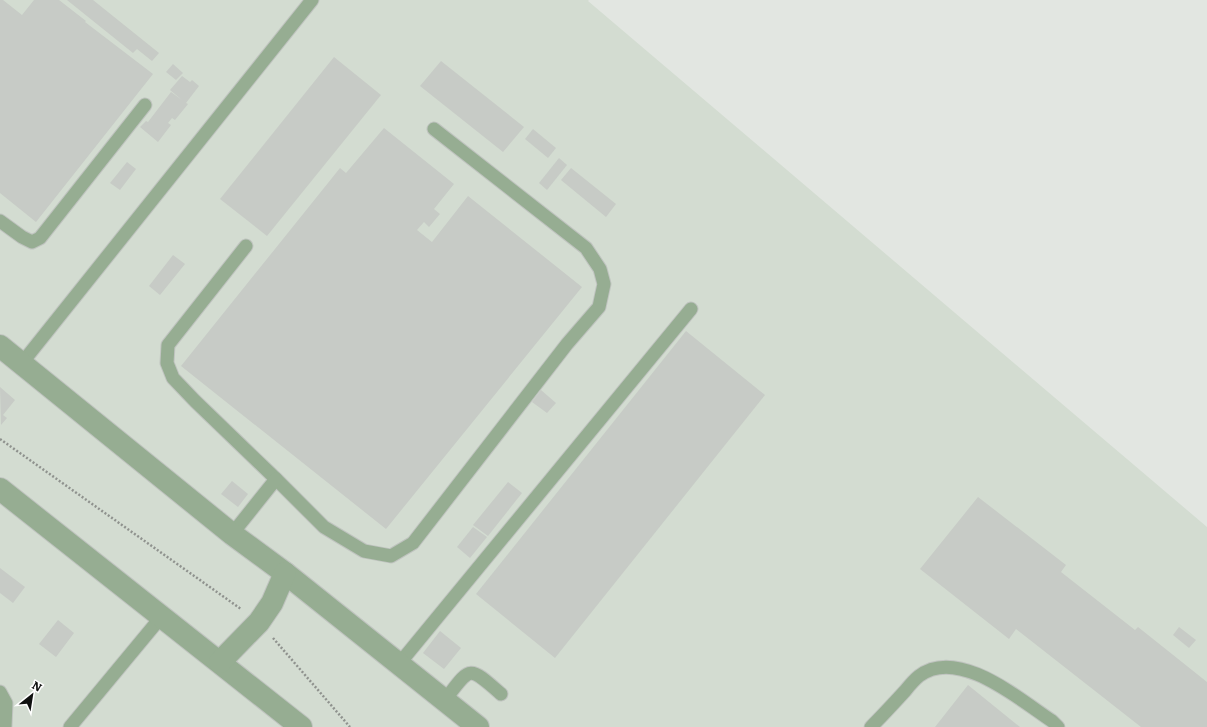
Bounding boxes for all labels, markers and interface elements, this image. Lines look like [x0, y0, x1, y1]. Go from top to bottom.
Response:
north arrow [12, 675, 52, 715]
text: N [30, 676, 45, 695]

